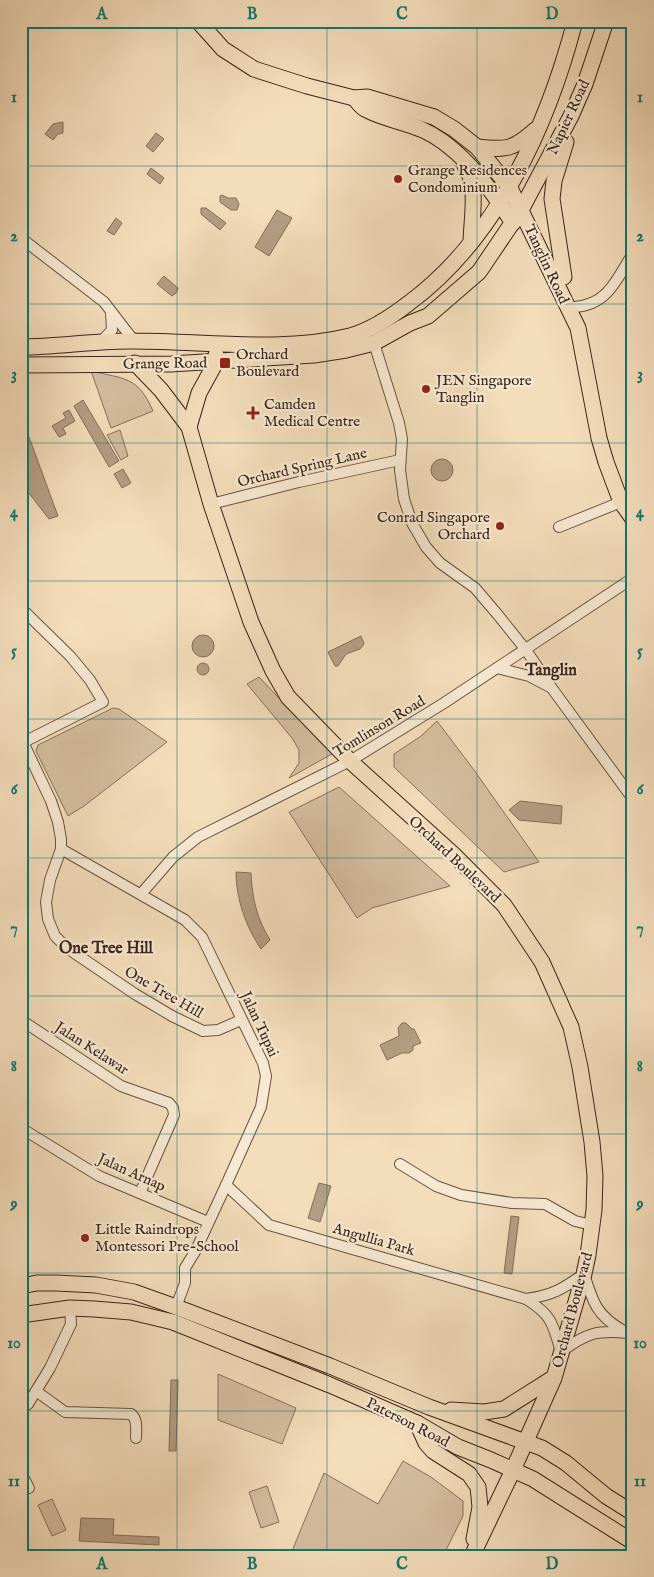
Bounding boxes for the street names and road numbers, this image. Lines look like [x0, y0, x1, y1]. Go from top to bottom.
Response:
street label: Napier Road [543, 76, 595, 158]
street label: Tanglin Road [520, 221, 574, 308]
street label: Grange Road [123, 353, 208, 374]
street label: Orchard Spring Lane [235, 443, 369, 492]
street label: Tomlinson Road [330, 691, 430, 761]
street label: Orchard Boulevard [405, 812, 505, 908]
street label: One Tree Hill [121, 962, 207, 1023]
street label: Jalan Tupai [235, 987, 283, 1060]
street label: Jalan Kelawar [50, 1016, 133, 1080]
street label: Jalan Arnap [93, 1148, 169, 1196]
street label: Angullia Park [330, 1218, 418, 1261]
street label: Orchard Boulevard [548, 1249, 597, 1370]
street label: Paterson Road [363, 1393, 454, 1452]

